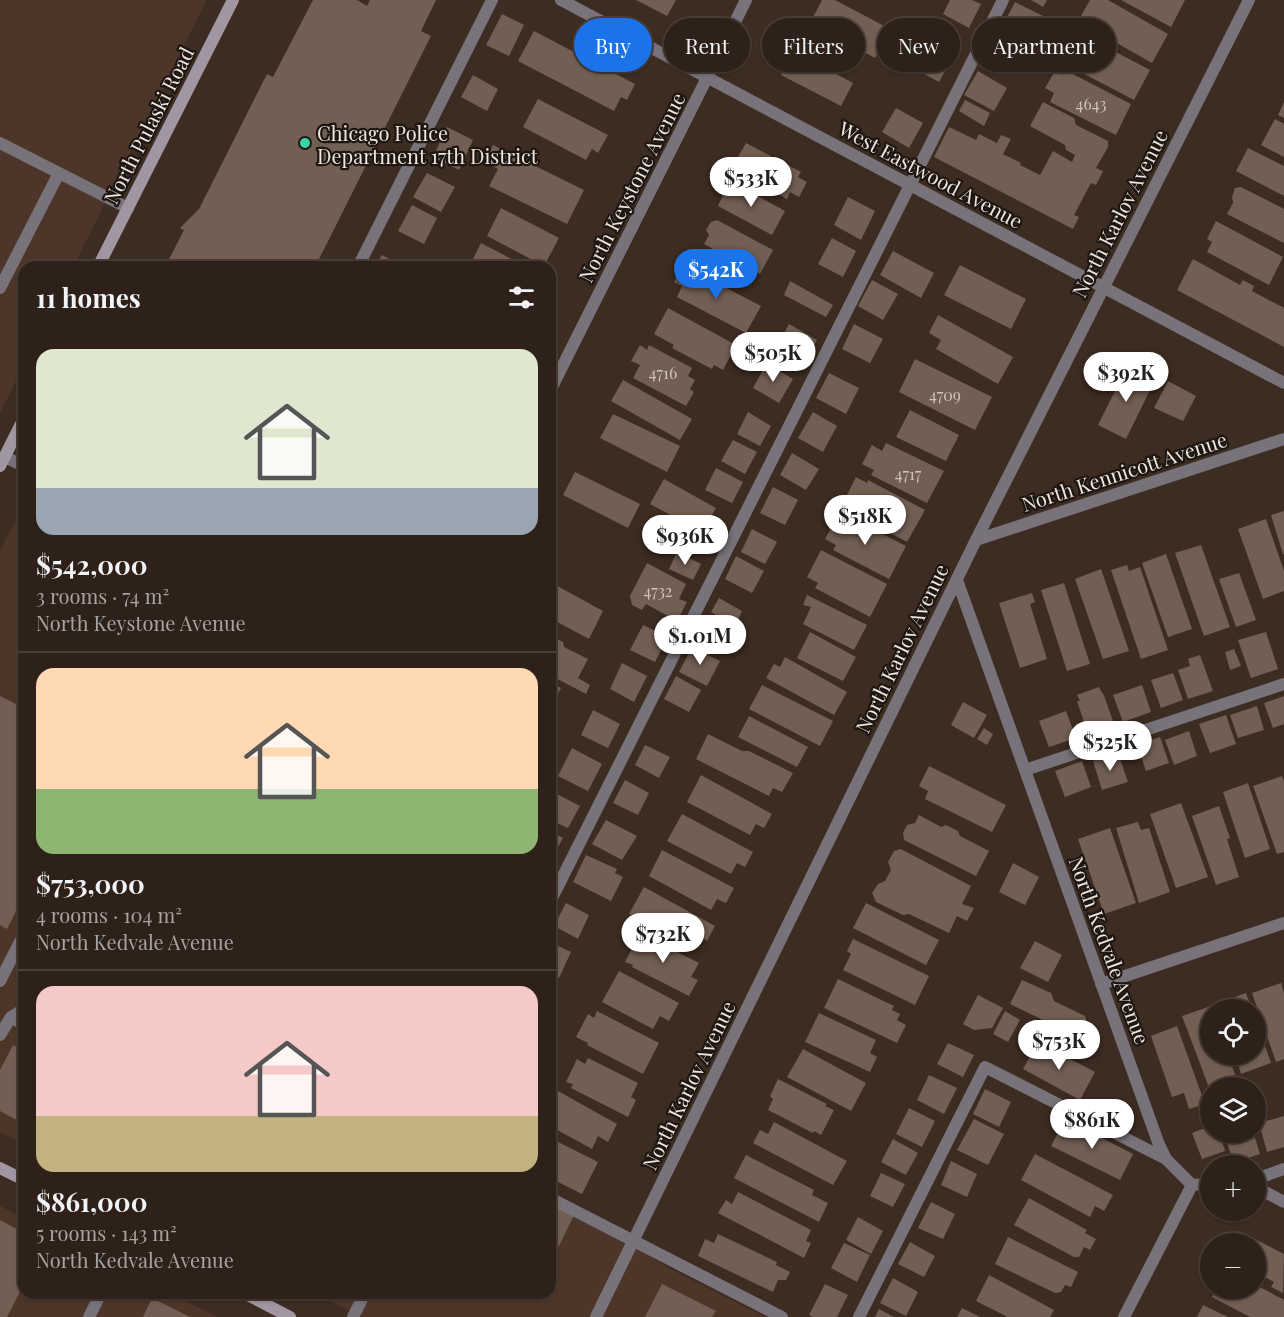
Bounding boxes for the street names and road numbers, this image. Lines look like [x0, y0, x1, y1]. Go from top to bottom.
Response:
street label: North Pulaski Road [97, 42, 199, 208]
street label: North Keystone Avenue [571, 87, 691, 287]
street label: West Eastwood Avenue [833, 114, 1028, 234]
street label: North Karlov Avenue [1065, 124, 1173, 302]
street label: North Kennicott Avenue [1018, 425, 1230, 517]
street label: North Karlov Avenue [848, 559, 954, 737]
street label: North Kedvale Avenue [1063, 852, 1157, 1048]
street label: North Karlov Avenue [635, 996, 741, 1174]

